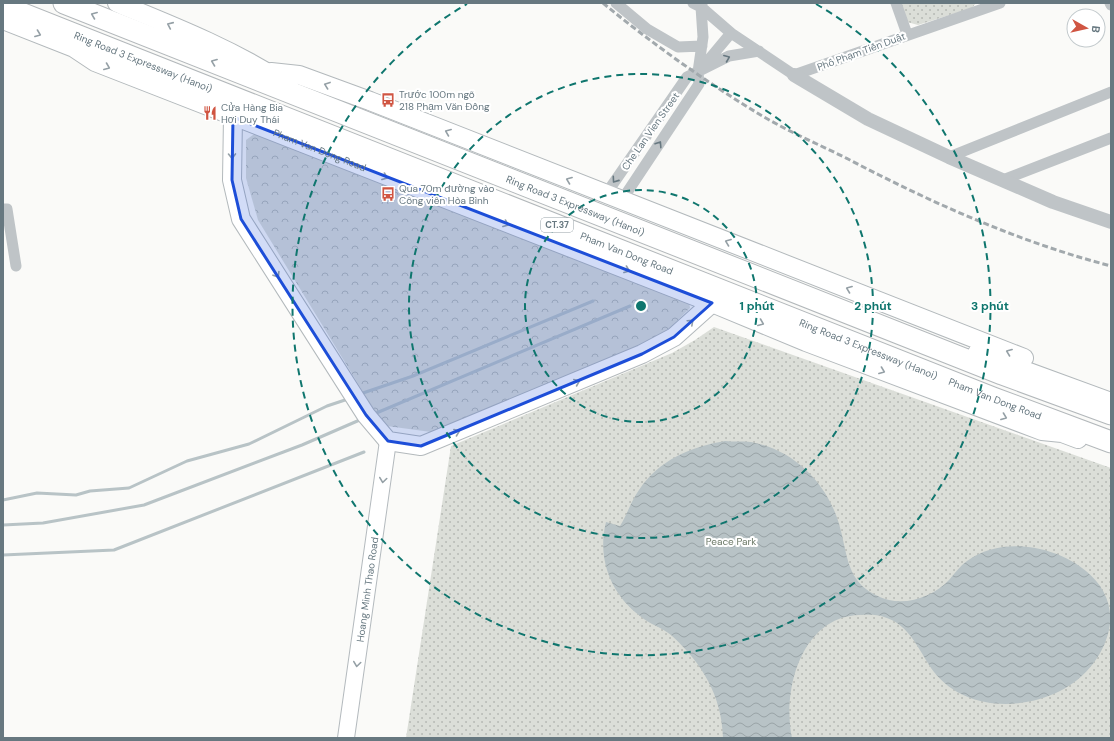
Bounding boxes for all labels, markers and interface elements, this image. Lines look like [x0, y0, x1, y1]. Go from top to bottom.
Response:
north arrow [1066, 8, 1106, 48]
one-way arrow [90, 11, 97, 19]
one-way arrow [167, 21, 174, 29]
text: B [1088, 25, 1103, 34]
street label: Ring Road 3 Expressway (Hanoi) [72, 29, 215, 95]
street label: Phố Phạm Tiến Duật [815, 29, 907, 73]
one-way arrow [35, 30, 42, 38]
one-way arrow [724, 55, 731, 63]
one-way arrow [211, 59, 218, 67]
one-way arrow [104, 63, 111, 71]
one-way arrow [324, 82, 331, 90]
place label: Trước 100m ngõ 218 Phạm Văn Đồng [399, 88, 490, 113]
street label: Che Lan Vien Street [619, 90, 682, 173]
bus stop icon: Trước 100m ngõ 218 Phạm Văn Đồng [380, 92, 396, 108]
place label: Cửa Hàng Bia Hơi Duy Thái [221, 101, 283, 126]
restaurant icon: Cửa Hàng Bia Hơi Duy Thái [202, 105, 218, 121]
street label: Pham Van Dong Road [271, 126, 368, 174]
one-way arrow [445, 129, 452, 137]
one-way arrow [654, 141, 662, 148]
one-way arrow [228, 153, 236, 159]
one-way arrow [381, 172, 388, 180]
street label: Ring Road 3 Expressway (Hanoi) [504, 173, 647, 239]
one-way arrow [566, 176, 573, 184]
one-way arrow [612, 176, 620, 183]
place label: Qua 70m đường vào Công viên Hòa Bình [399, 182, 495, 207]
bus stop icon: Qua 70m đường vào Công viên Hòa Bình [380, 186, 396, 202]
road number: CT.37 [541, 218, 573, 232]
one-way arrow [502, 219, 509, 227]
street label: Pham Van Dong Road [578, 229, 675, 278]
one-way arrow [725, 239, 733, 247]
one-way arrow [624, 266, 631, 274]
one-way arrow [272, 270, 279, 277]
one-way arrow [846, 286, 853, 294]
text: 1 phút [739, 298, 775, 314]
text: 2 phút [854, 298, 892, 314]
text: 3 phút [971, 298, 1009, 314]
centre of rings [634, 299, 648, 313]
street label: Ring Road 3 Expressway (Hanoi) [797, 316, 940, 383]
one-way arrow [686, 319, 694, 326]
one-way arrow [758, 319, 765, 327]
one-way arrow [1006, 349, 1013, 357]
one-way arrow [879, 366, 886, 374]
street label: Pham Van Dong Road [947, 375, 1043, 423]
one-way arrow [573, 379, 580, 387]
one-way arrow [1000, 412, 1007, 420]
one-way arrow [453, 429, 460, 437]
one-way arrow [379, 477, 388, 483]
park label: Peace Park [706, 535, 756, 548]
street label: Hoang Minh Thao Road [354, 536, 381, 643]
one-way arrow [353, 661, 362, 667]

